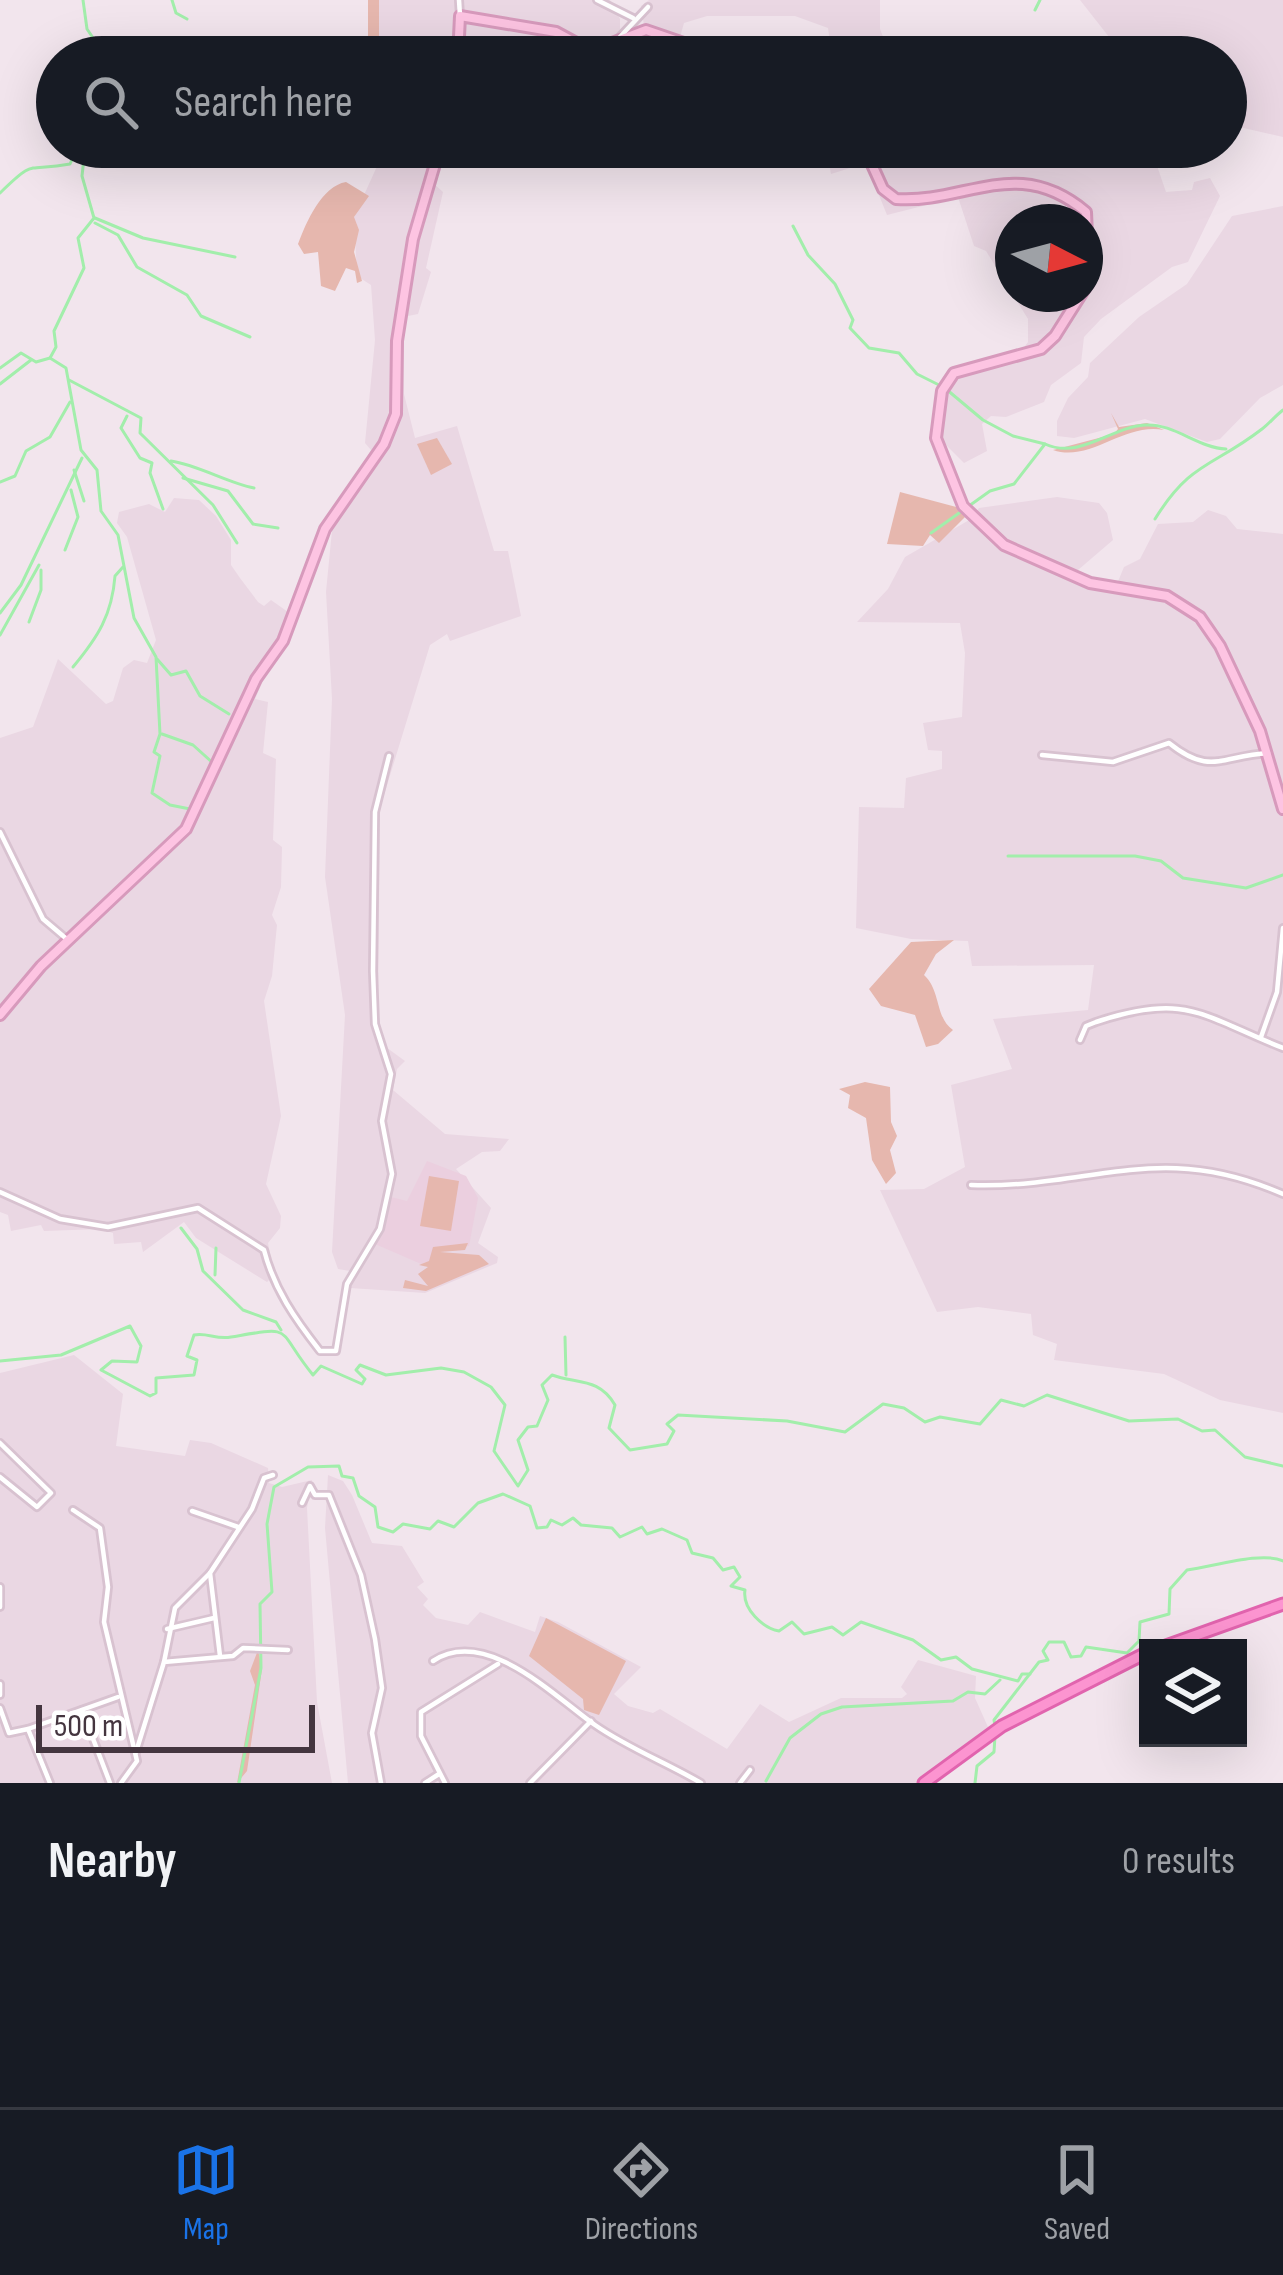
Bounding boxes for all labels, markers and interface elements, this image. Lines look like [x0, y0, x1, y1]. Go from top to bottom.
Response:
search box [36, 36, 1247, 168]
icon: search [78, 69, 144, 135]
text: Search here [174, 75, 353, 130]
north arrow [995, 204, 1103, 312]
map controls [1139, 1639, 1247, 1747]
button: layers [1139, 1639, 1247, 1747]
scale bar [36, 1699, 315, 1752]
text: 500 m [54, 1706, 123, 1746]
text: Nearby [48, 1831, 177, 1892]
text: 0 results [1122, 1838, 1235, 1885]
tab: Map [173, 2137, 239, 2249]
tab: Directions [585, 2137, 698, 2249]
tab: Saved [1044, 2137, 1110, 2249]

